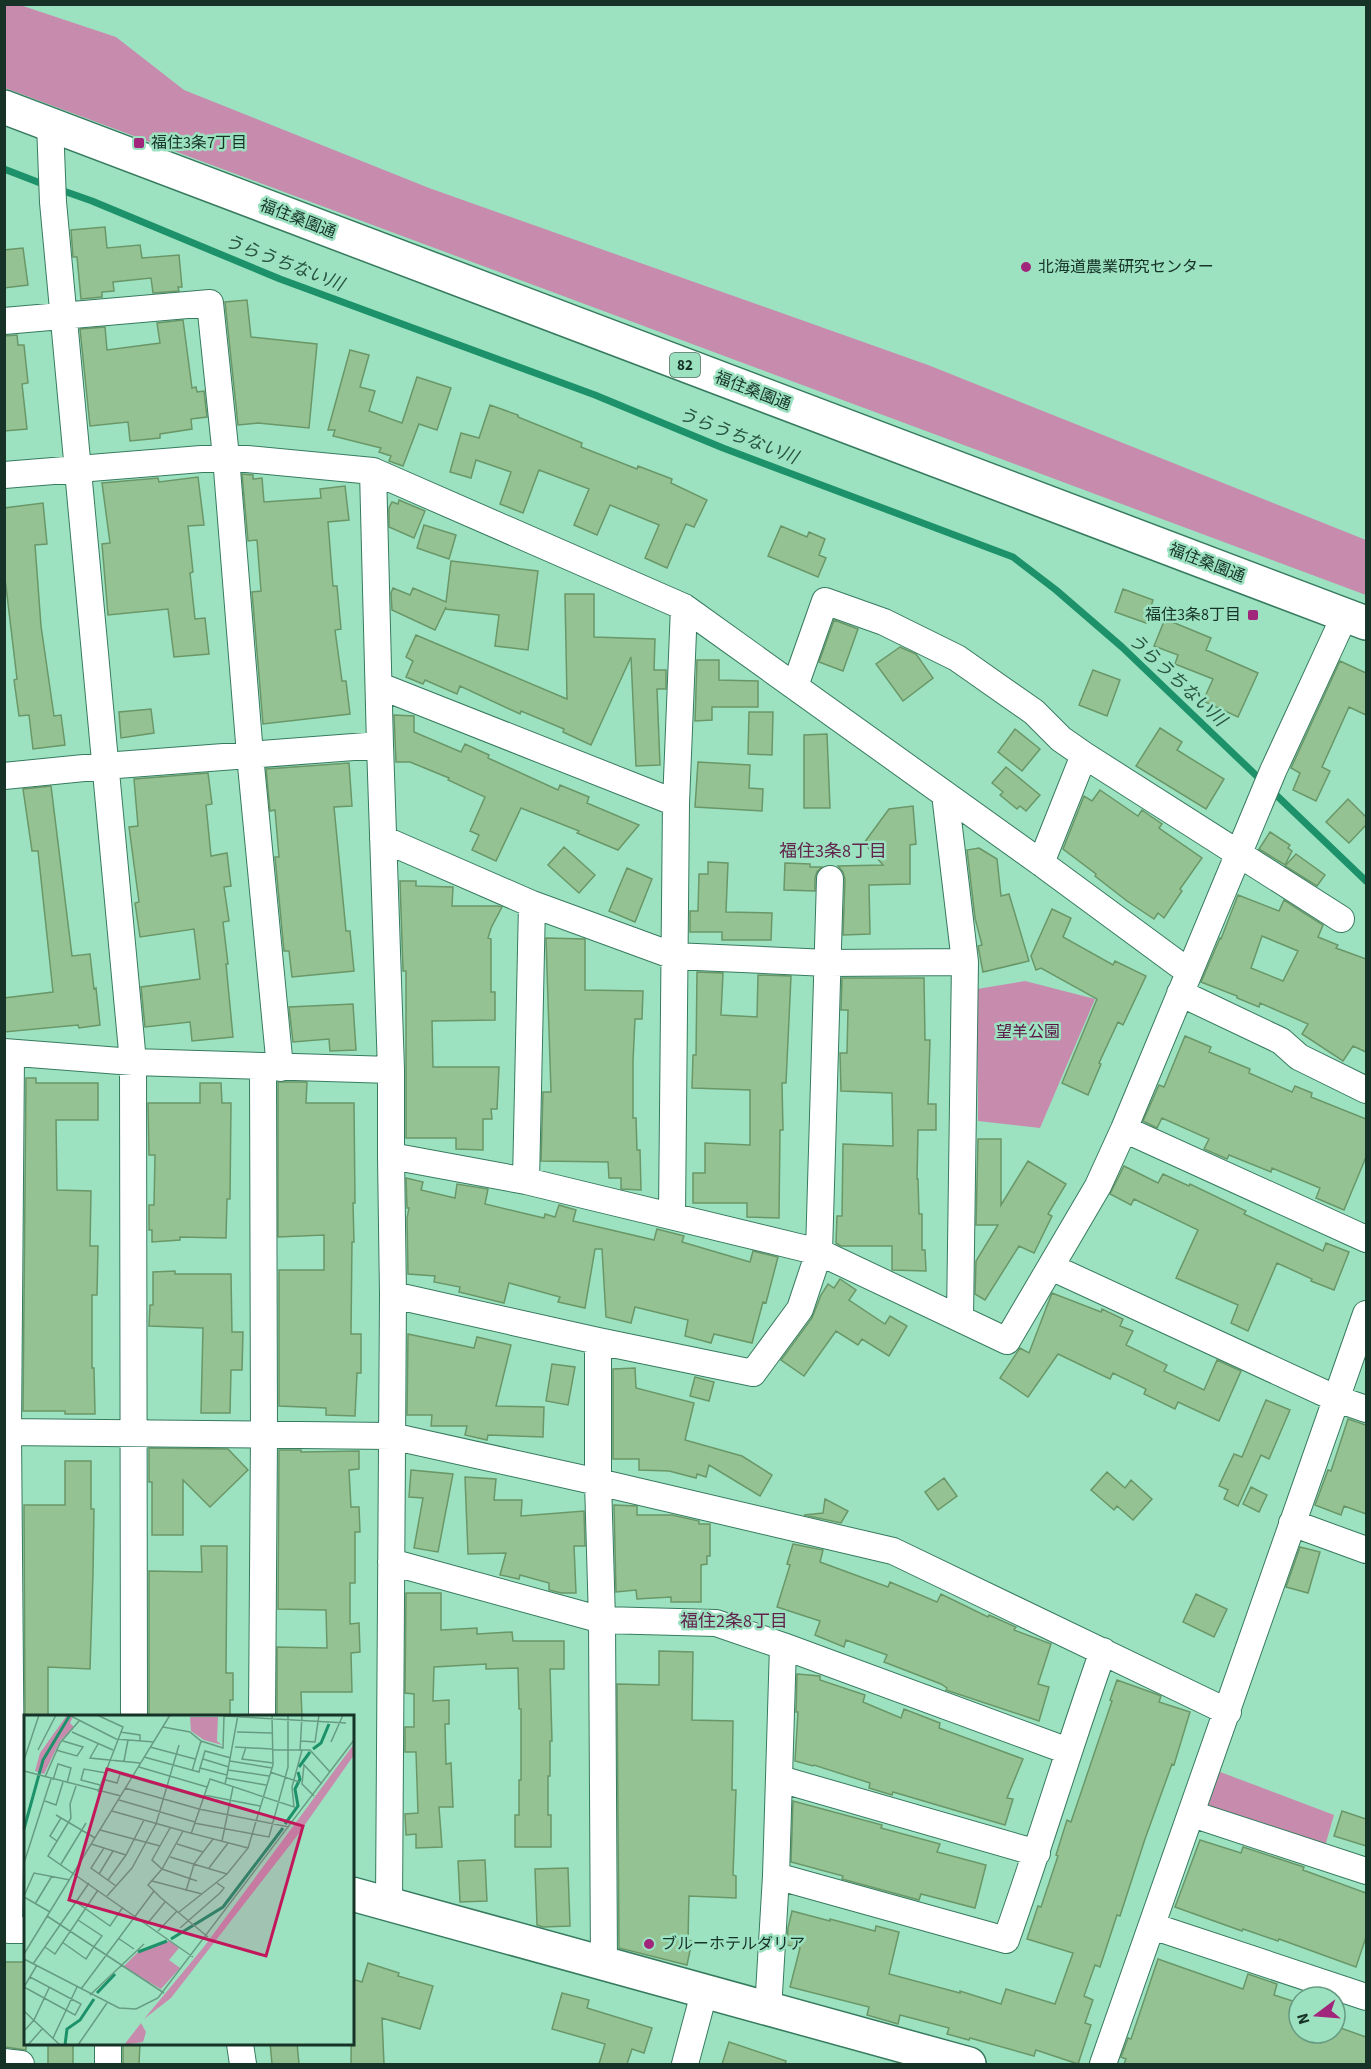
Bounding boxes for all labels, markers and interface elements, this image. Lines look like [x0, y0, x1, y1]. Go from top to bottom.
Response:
place label: 福住3条7丁目 [151, 132, 247, 154]
marker: 福住3条7丁目 [132, 136, 146, 150]
street label: 福住桑園通 [257, 194, 339, 244]
water label: うらうちない川 [221, 229, 349, 298]
place label: 北海道農業研究センター [1038, 256, 1214, 278]
marker: 北海道農業研究センター [1019, 260, 1033, 274]
road number: 82 [670, 353, 700, 377]
street label: 福住桑園通 [712, 366, 794, 416]
water label: うらうちない川 [675, 402, 803, 471]
street label: 福住桑園通 [1166, 538, 1248, 588]
place label: 福住3条8丁目 [1145, 604, 1241, 626]
marker: 福住3条8丁目 [1246, 608, 1260, 622]
water label: うらうちない川 [1122, 628, 1233, 733]
district label: 福住3条8丁目 [779, 839, 887, 864]
park label: 望羊公園 [996, 1021, 1060, 1043]
district label: 福住2条8丁目 [680, 1609, 788, 1634]
inset map [24, 1715, 354, 2045]
place label: ブルーホテルダリア [661, 1933, 805, 1955]
marker: ブルーホテルダリア [642, 1937, 656, 1951]
north arrow [1287, 1985, 1347, 2045]
text: N [1292, 2011, 1316, 2027]

